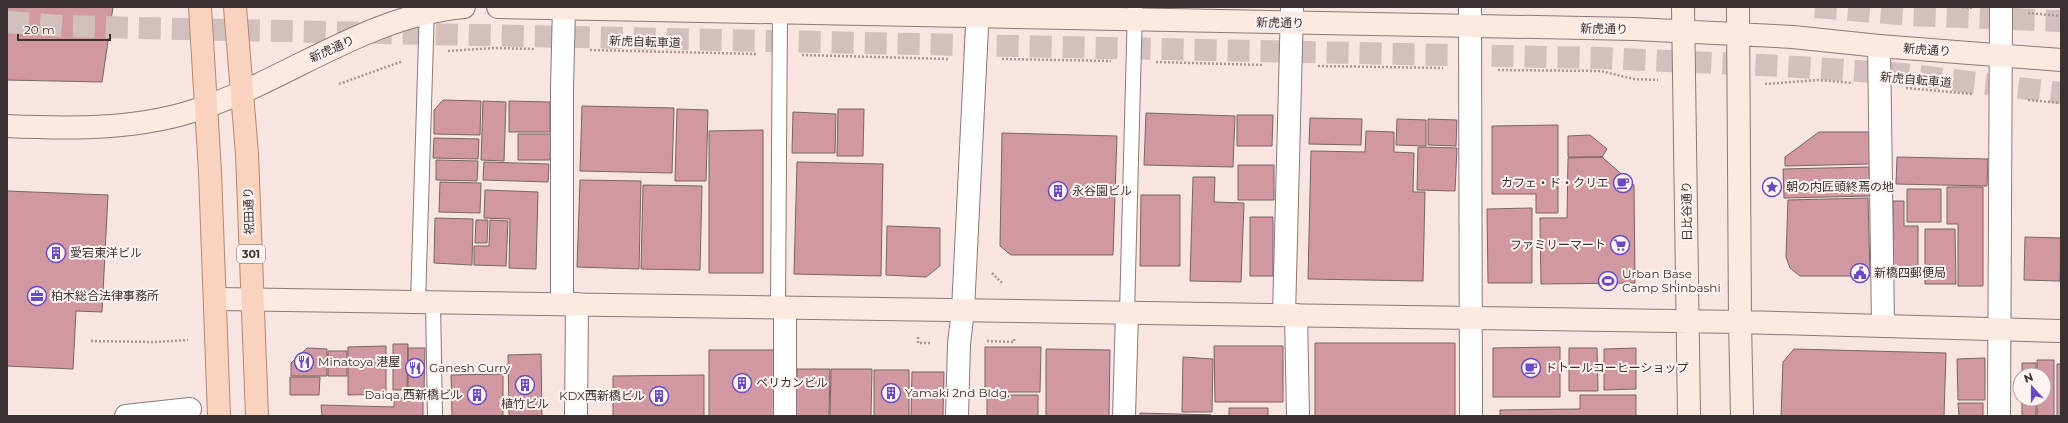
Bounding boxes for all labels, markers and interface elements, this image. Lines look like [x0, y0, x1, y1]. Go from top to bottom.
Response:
street label: 新虎通り [1256, 15, 1304, 30]
scale bar [18, 16, 110, 42]
street label: 新虎通り [1580, 21, 1628, 36]
text: 20 m [24, 22, 55, 37]
street label: 新虎通り [307, 32, 357, 65]
street label: 新虎自転車道 [609, 33, 681, 50]
street label: 新虎通り [1903, 40, 1952, 59]
street label: 新虎自転車道 [1880, 69, 1953, 90]
cafe icon: カフェ・ド・クリエ [1612, 172, 1634, 194]
place label: カフェ・ド・クリエ [1501, 175, 1609, 190]
place icon: 朝の内匠頭終焉の地 [1761, 176, 1783, 198]
place label: 朝の内匠頭終焉の地 [1786, 179, 1894, 194]
building icon: 永谷園ビル [1047, 180, 1069, 202]
street label: 日比谷通り [1678, 181, 1695, 241]
place label: 永谷園ビル [1072, 183, 1132, 198]
street label: 祝田通り [240, 187, 257, 235]
supermarket icon: ファミリーマート [1609, 234, 1631, 256]
place label: ファミリーマート [1510, 237, 1606, 252]
building icon: 愛宕東洋ビル [45, 242, 67, 264]
place label: 愛宕東洋ビル [70, 245, 142, 260]
road number: 301 [237, 245, 265, 263]
public building icon: 新橋四郵便局 [1849, 262, 1871, 284]
place label: 新橋四郵便局 [1874, 265, 1946, 280]
place label: Urban Base Camp Shinbashi [1622, 266, 1721, 295]
sports icon: Urban Base Camp Shinbashi [1597, 270, 1619, 292]
office icon: 柏木総合法律事務所 [26, 285, 48, 307]
place label: 柏木総合法律事務所 [51, 288, 159, 303]
restaurant icon: Minatoya 港屋 [293, 351, 315, 373]
place label: Minatoya 港屋 [318, 354, 400, 369]
restaurant icon: Ganesh Curry [404, 357, 426, 379]
cafe icon: ドトールコーヒーショップ [1520, 357, 1542, 379]
place label: Ganesh Curry [429, 360, 511, 375]
place label: ドトールコーヒーショップ [1545, 360, 1689, 375]
north arrow [2012, 367, 2052, 407]
text: N [2022, 370, 2035, 386]
building icon: ペリカンビル [731, 372, 753, 394]
building icon: 植竹ビル [514, 374, 536, 396]
place label: ペリカンビル [756, 375, 828, 390]
building icon: Yamaki 2nd Bldg. [880, 382, 902, 404]
building icon: Daiqa 西新橋ビル [466, 384, 488, 406]
building icon: KDX西新橋ビル [648, 385, 670, 407]
place label: Yamaki 2nd Bldg. [905, 385, 1010, 400]
place label: Daiqa 西新橋ビル [364, 387, 463, 402]
place label: KDX西新橋ビル [559, 388, 645, 403]
place label: 植竹ビル [501, 396, 549, 411]

